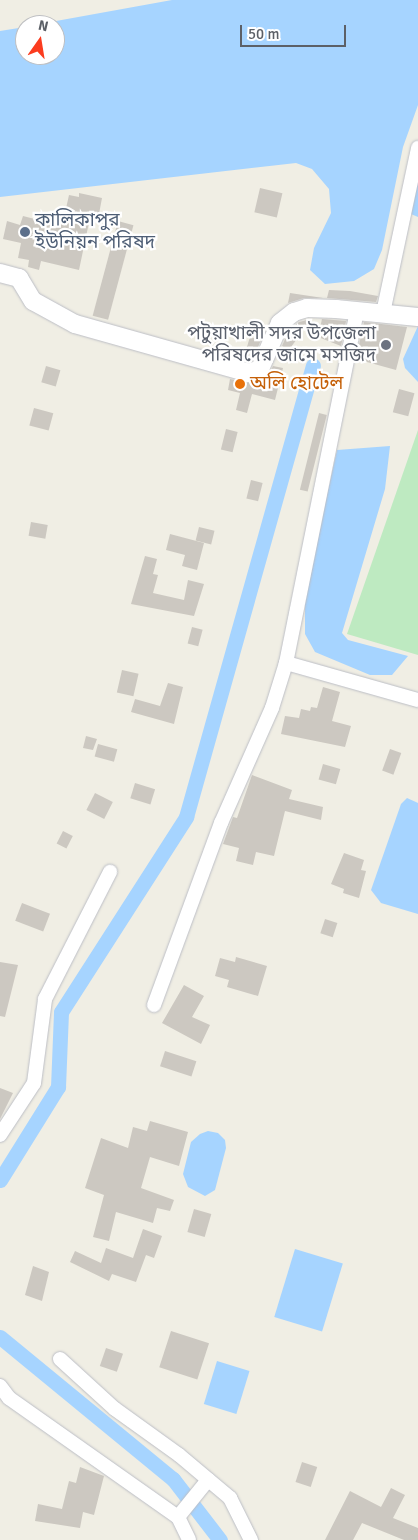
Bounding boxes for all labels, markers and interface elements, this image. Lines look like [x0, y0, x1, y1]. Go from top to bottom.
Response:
north arrow [15, 15, 65, 65]
scale bar [243, 15, 349, 47]
text: N [37, 16, 50, 35]
text: 50 m [248, 25, 279, 43]
place label: কালিকাপুর ইউনিয়ন পরিষদ [35, 210, 155, 254]
marker: কালিকাপুর ইউনিয়ন পরিষদ [19, 226, 31, 238]
place label: পটুয়াখালী সদর উপজেলা পরিষদের জামে মসজিদ [187, 323, 376, 367]
marker: পটুয়াখালী সদর উপজেলা পরিষদের জামে মসজিদ [380, 339, 392, 351]
place label: অলি হোটেল [250, 373, 343, 395]
marker: অলি হোটেল [234, 378, 246, 390]

